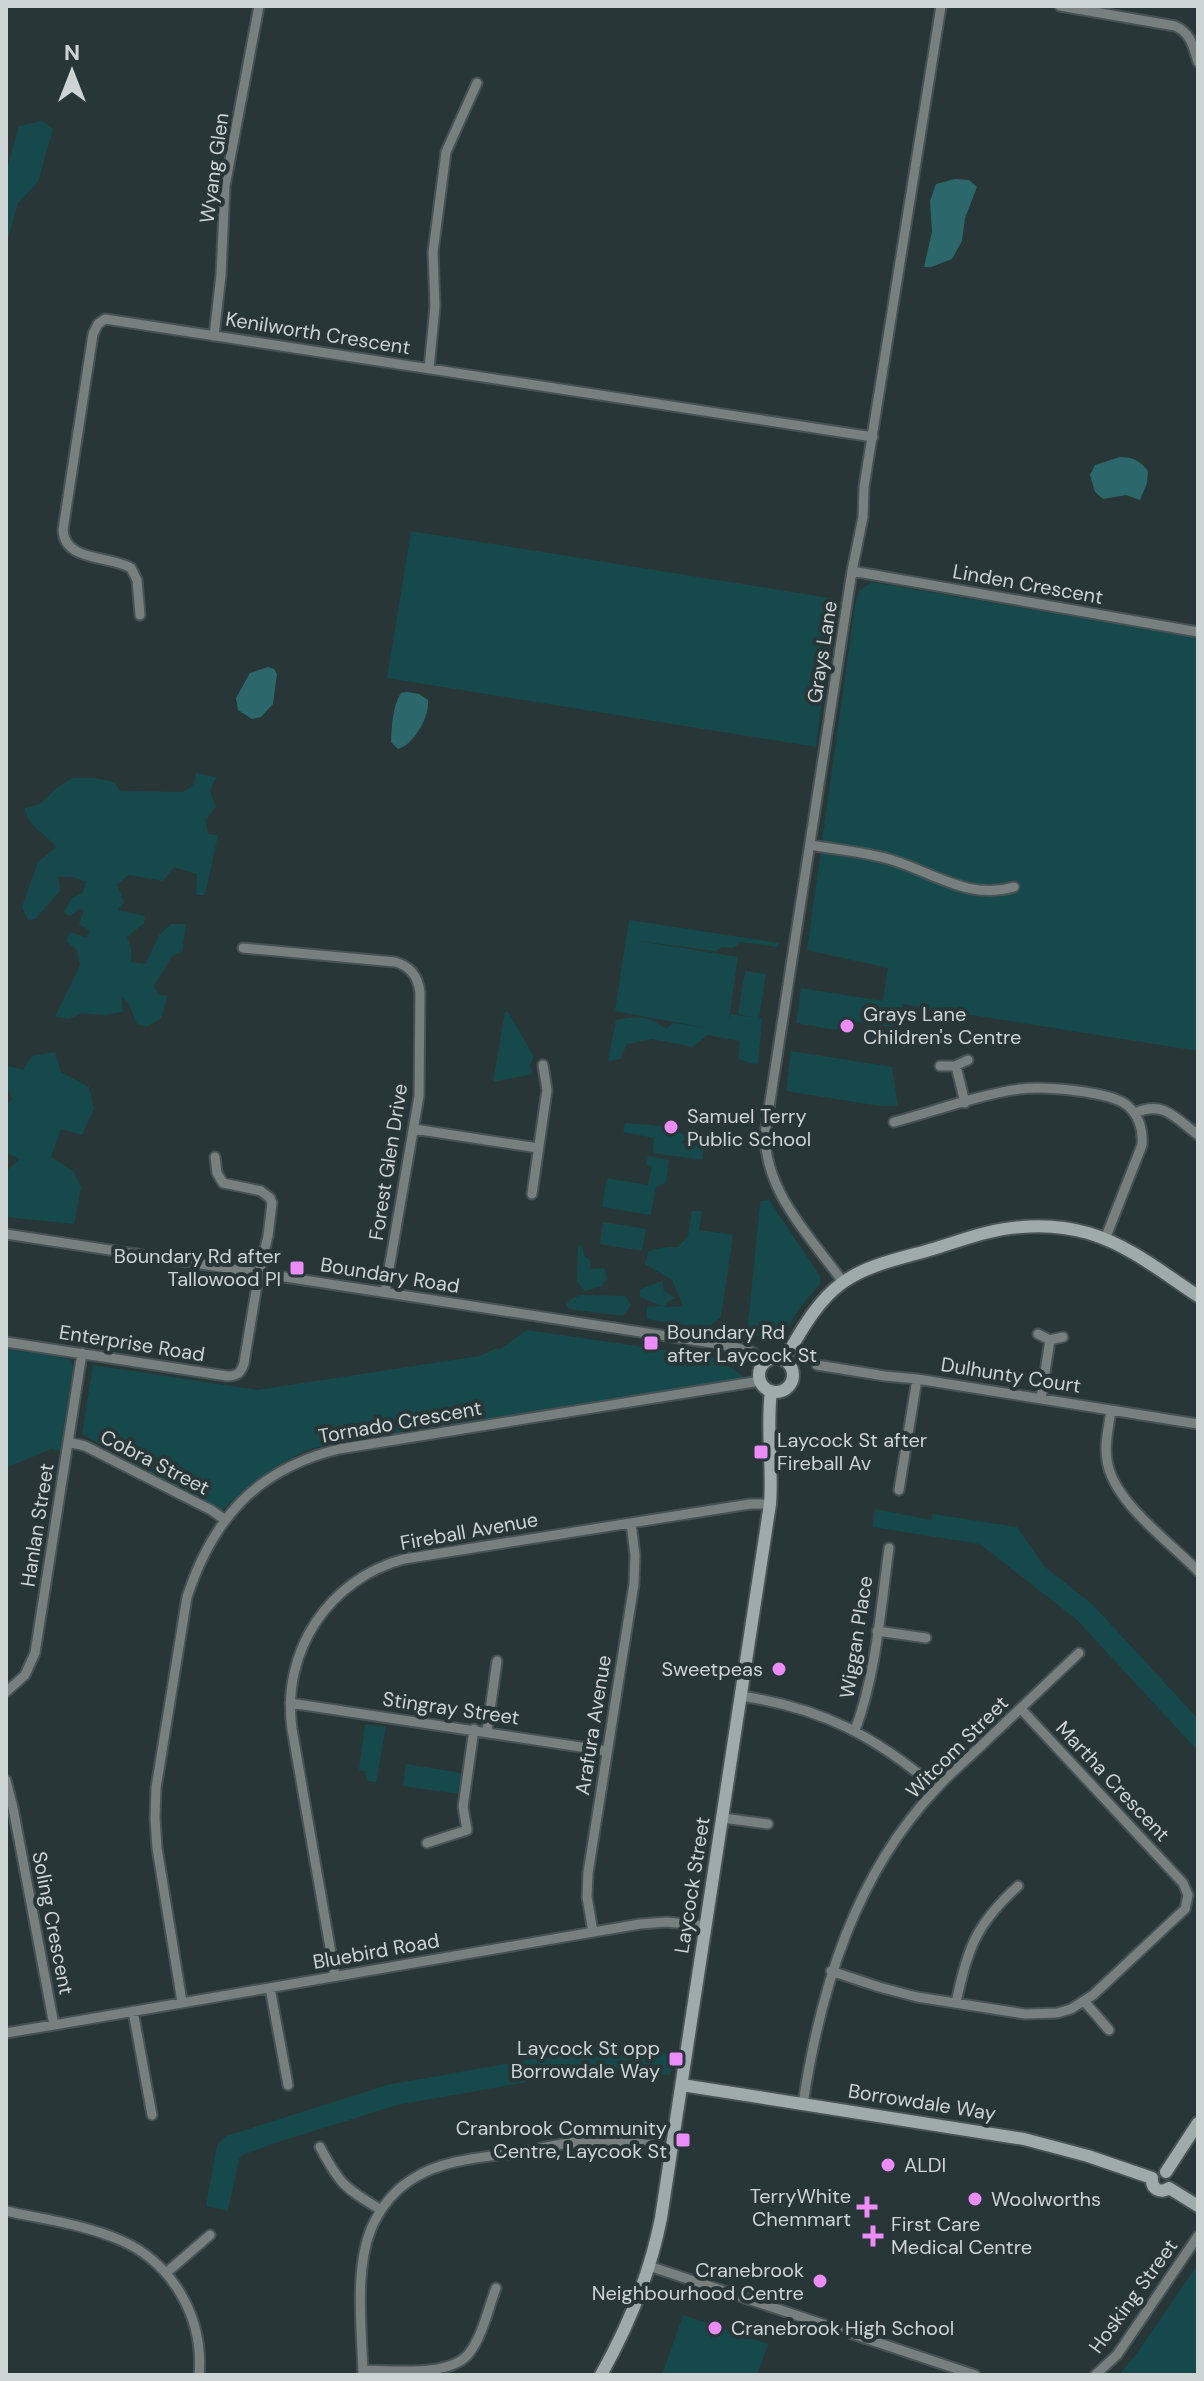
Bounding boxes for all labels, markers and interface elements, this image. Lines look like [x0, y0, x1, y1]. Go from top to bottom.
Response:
north arrow [32, 32, 112, 112]
text: N [64, 38, 80, 67]
street label: Wyang Glen [193, 111, 235, 225]
street label: Kenilworth Crescent [224, 306, 412, 360]
street label: Linden Crescent [951, 558, 1105, 610]
street label: Grays Lane [801, 599, 843, 705]
place label: Grays Lane Children's Centre [863, 1001, 1021, 1050]
marker: Grays Lane Children's Centre [838, 1017, 856, 1035]
street label: Forest Glen Drive [363, 1082, 413, 1242]
place label: Samuel Terry Public School [687, 1103, 811, 1152]
marker: Samuel Terry Public School [662, 1118, 680, 1136]
place label: Boundary Rd after Tallowood Pl [114, 1243, 281, 1292]
street label: Boundary Road [318, 1251, 462, 1299]
marker: Boundary Rd after Tallowood Pl [288, 1259, 306, 1277]
street label: Enterprise Road [57, 1319, 207, 1367]
place label: Boundary Rd after Laycock St [667, 1319, 817, 1368]
marker: Boundary Rd after Laycock St [642, 1334, 660, 1352]
street label: Dulhunty Court [939, 1351, 1083, 1399]
street label: Tornado Crescent [316, 1395, 484, 1449]
street label: Cobra Street [96, 1423, 214, 1501]
place label: Laycock St after Fireball Av [777, 1427, 927, 1476]
marker: Laycock St after Fireball Av [752, 1443, 770, 1461]
street label: Hanlan Street [14, 1461, 60, 1589]
street label: Fireball Avenue [398, 1506, 540, 1556]
street label: Wiggan Place [833, 1574, 879, 1700]
street label: Arafura Avenue [569, 1653, 617, 1797]
place label: Sweetpeas [662, 1656, 763, 1682]
marker: Sweetpeas [770, 1660, 788, 1678]
street label: Stingray Street [381, 1686, 521, 1730]
street label: Witcom Street [900, 1690, 1014, 1804]
street label: Martha Crescent [1050, 1715, 1176, 1847]
street label: Laycock Street [668, 1815, 716, 1955]
street label: Soling Crescent [26, 1849, 80, 1997]
street label: Bluebird Road [311, 1927, 441, 1975]
place label: Laycock St opp Borrowdale Way [511, 2035, 660, 2084]
marker: Laycock St opp Borrowdale Way [667, 2050, 685, 2068]
street label: Borrowdale Way [846, 2077, 998, 2127]
place label: Cranbrook Community Centre, Laycook St [456, 2115, 667, 2164]
marker: Cranbrook Community Centre, Laycook St [674, 2131, 692, 2149]
place label: ALDI [904, 2152, 946, 2178]
marker: ALDI [879, 2156, 897, 2174]
place label: TerryWhite Chemmart [750, 2183, 851, 2232]
place label: Woolworths [991, 2186, 1101, 2212]
marker: Woolworths [966, 2190, 984, 2208]
marker: TerryWhite Chemmart [858, 2198, 876, 2216]
place label: First Care Medical Centre [891, 2211, 1032, 2260]
marker: First Care Medical Centre [862, 2225, 884, 2247]
street label: Hosking Street [1083, 2234, 1183, 2358]
place label: Cranebrook Neighbourhood Centre [592, 2257, 804, 2306]
marker: Cranebrook Neighbourhood Centre [811, 2272, 829, 2290]
place label: Cranebrook High School [731, 2315, 954, 2341]
marker: Cranebrook High School [706, 2319, 724, 2337]

